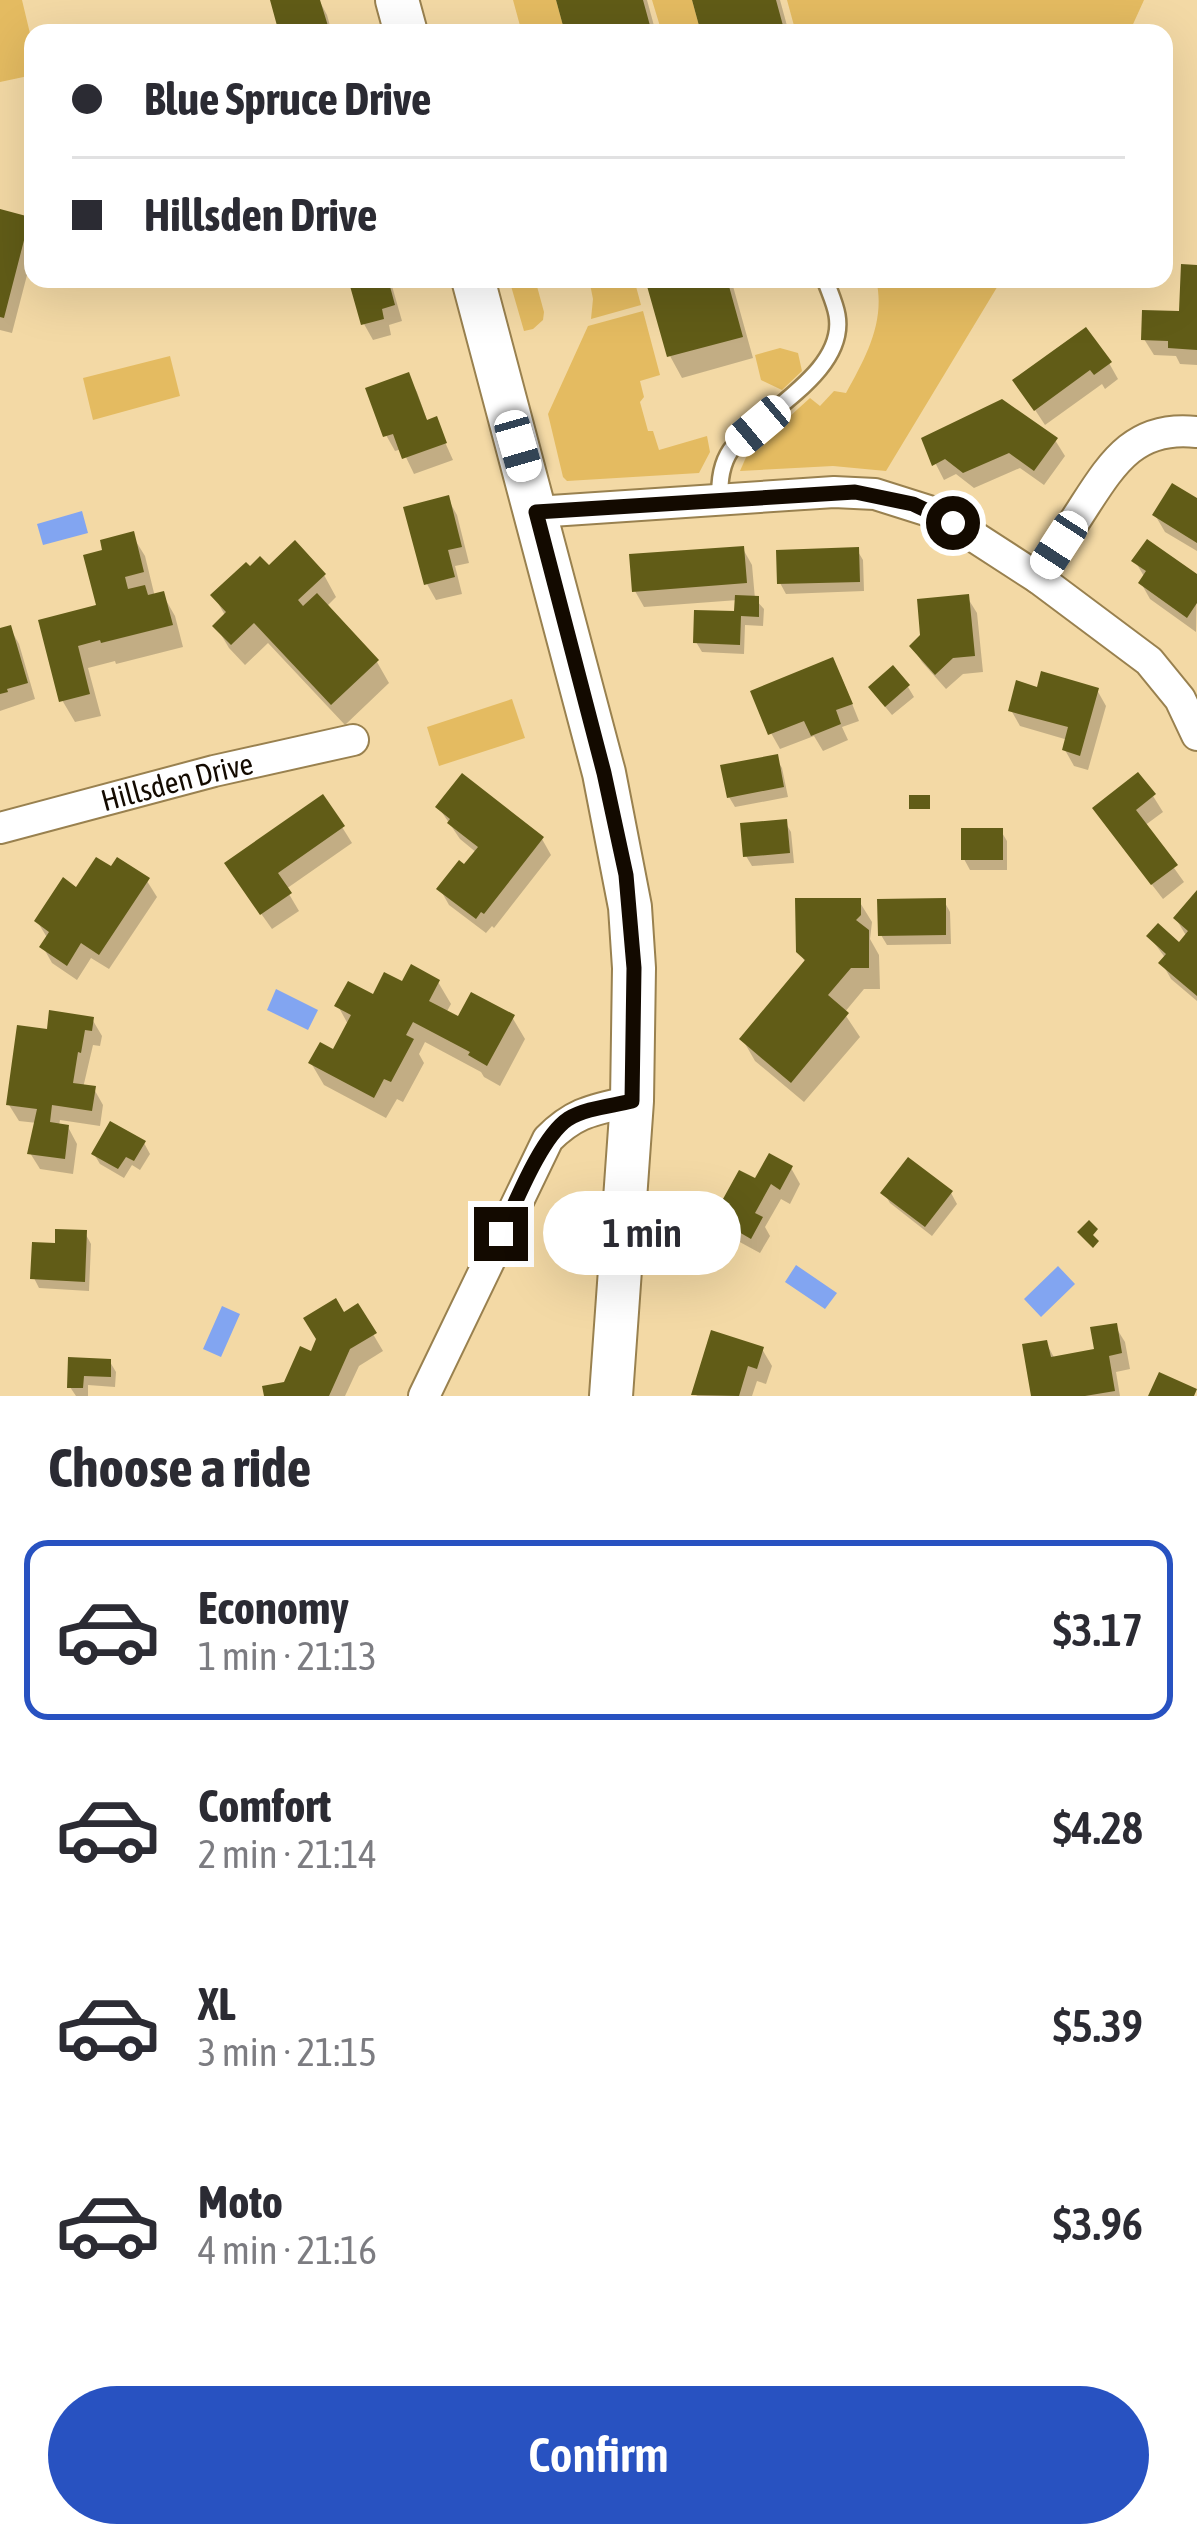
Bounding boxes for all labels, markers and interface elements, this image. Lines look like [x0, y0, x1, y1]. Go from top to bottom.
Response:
text: Blue Spruce Drive [144, 73, 431, 125]
text: Hillsden Drive [144, 189, 377, 241]
car [719, 389, 797, 463]
car [491, 406, 545, 486]
route start [926, 496, 980, 550]
car [1024, 505, 1094, 585]
street label: Hillsden Drive [97, 746, 256, 817]
callout: 1 min [543, 1192, 741, 1276]
route end [474, 1207, 528, 1261]
text: 1 min [602, 1211, 682, 1255]
text: Choose a ride [48, 1437, 311, 1498]
icon: car [54, 1576, 162, 1684]
text: Economy [198, 1582, 349, 1634]
text: $3.17 [1053, 1604, 1143, 1656]
text: 1 min · 21:13 [198, 1634, 377, 1678]
icon: car [54, 1774, 162, 1882]
text: Comfort [198, 1780, 331, 1832]
text: $4.28 [1053, 1802, 1143, 1854]
text: 2 min · 21:14 [198, 1832, 377, 1876]
icon: car [54, 1972, 162, 2080]
text: XL [198, 1978, 236, 2030]
text: $5.39 [1053, 2000, 1143, 2052]
text: 3 min · 21:15 [198, 2030, 377, 2074]
icon: car [54, 2170, 162, 2278]
text: Moto [198, 2176, 283, 2228]
text: $3.96 [1053, 2198, 1143, 2250]
text: 4 min · 21:16 [198, 2228, 377, 2272]
button: Confirm [48, 2386, 1149, 2524]

